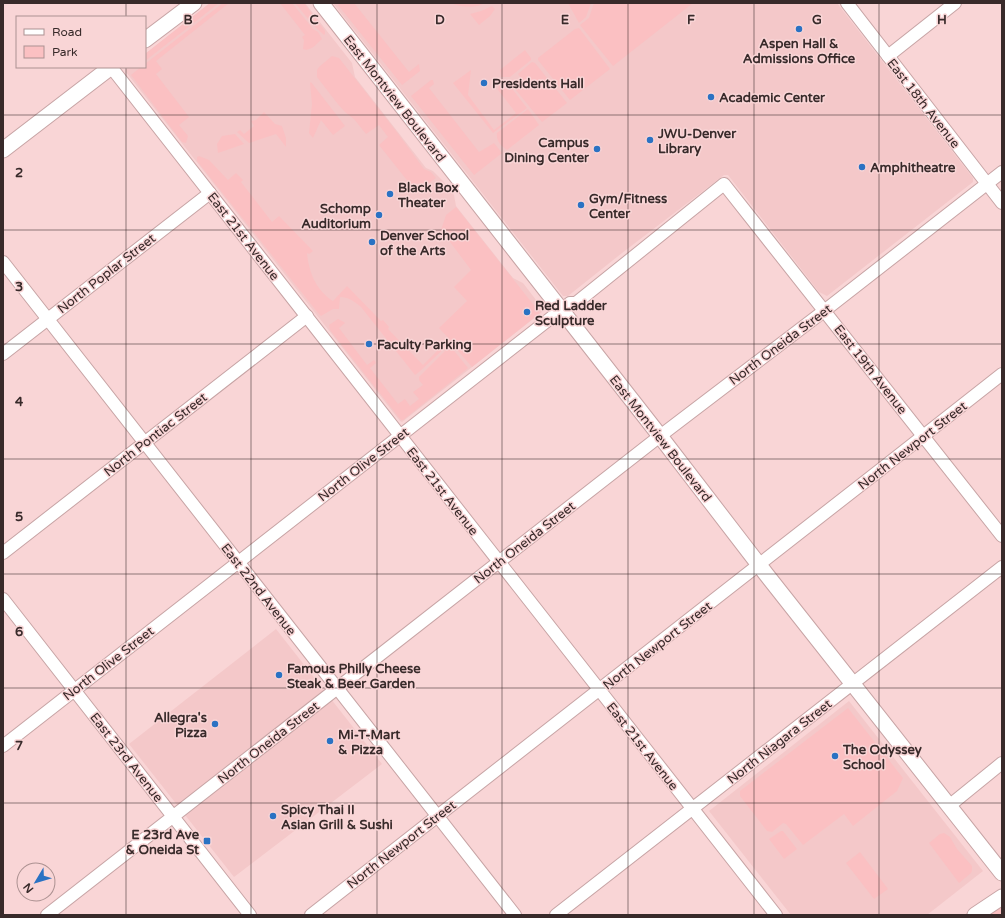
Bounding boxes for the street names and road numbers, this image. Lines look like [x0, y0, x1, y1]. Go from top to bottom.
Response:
street label: East Montview Boulevard [340, 32, 449, 165]
street label: East 18th Avenue [883, 56, 963, 152]
street label: East 21st Avenue [204, 189, 283, 284]
street label: North Poplar Street [54, 230, 159, 317]
street label: North Oneida Street [726, 301, 835, 389]
street label: East 19th Avenue [830, 322, 910, 418]
street label: East Montview Boulevard [606, 372, 715, 505]
street label: North Pontiac Street [101, 389, 210, 480]
street label: North Newport Street [855, 398, 970, 493]
street label: North Olive Street [315, 424, 412, 505]
street label: East 21st Avenue [403, 444, 482, 539]
street label: North Oneida Street [471, 498, 579, 587]
street label: East 22nd Avenue [217, 540, 299, 639]
street label: North Newport Street [600, 598, 715, 693]
street label: North Olive Street [60, 623, 157, 704]
street label: North Niagara Street [724, 696, 835, 788]
street label: North Oneida Street [215, 698, 323, 787]
street label: East 21st Avenue [603, 699, 682, 794]
street label: East 23rd Avenue [86, 710, 166, 806]
street label: North Newport Street [344, 797, 459, 892]

